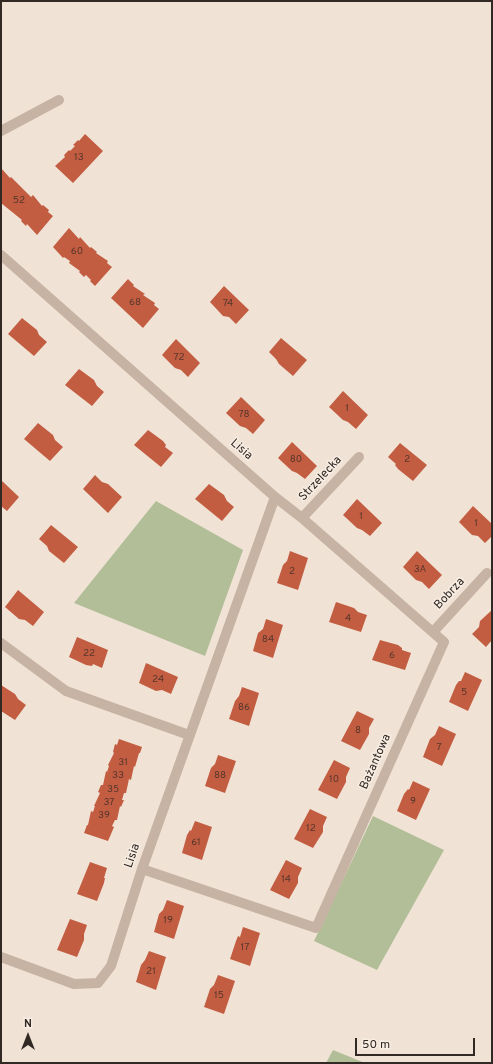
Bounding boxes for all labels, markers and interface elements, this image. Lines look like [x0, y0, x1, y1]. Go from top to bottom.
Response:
house number: 13 [74, 152, 84, 164]
house number: 52 [13, 195, 25, 207]
house number: 60 [71, 246, 83, 258]
house number: 68 [129, 297, 141, 309]
house number: 74 [223, 298, 233, 310]
house number: 72 [173, 352, 185, 364]
house number: 1 [345, 403, 349, 415]
house number: 78 [238, 409, 250, 421]
street label: Lisia [227, 436, 255, 464]
house number: 80 [290, 454, 302, 466]
street label: Strzelecka [297, 454, 345, 504]
house number: 2 [404, 454, 410, 466]
house number: 1 [359, 511, 363, 523]
house number: 1 [474, 518, 478, 530]
house number: 3A [414, 564, 426, 576]
house number: 2 [289, 566, 295, 578]
street label: Bobrza [432, 575, 468, 613]
house number: 4 [345, 613, 351, 625]
house number: 84 [262, 634, 274, 646]
house number: 22 [83, 648, 95, 660]
house number: 6 [389, 650, 395, 662]
house number: 24 [152, 674, 164, 686]
house number: 5 [461, 687, 467, 699]
house number: 86 [238, 702, 250, 714]
house number: 8 [355, 725, 361, 737]
street label: Bażantowa [357, 732, 395, 792]
house number: 7 [436, 742, 442, 754]
house number: 31 [118, 757, 128, 769]
house number: 33 [112, 770, 124, 782]
house number: 88 [214, 770, 226, 782]
house number: 10 [329, 774, 339, 786]
house number: 35 [107, 784, 119, 796]
house number: 9 [410, 796, 416, 808]
house number: 37 [103, 797, 115, 809]
house number: 39 [98, 810, 110, 822]
house number: 12 [306, 823, 316, 835]
house number: 61 [191, 837, 201, 849]
street label: Lisia [122, 842, 144, 870]
house number: 14 [281, 874, 291, 886]
house number: 19 [163, 915, 173, 927]
house number: 17 [241, 942, 249, 954]
house number: 21 [146, 966, 156, 978]
house number: 15 [214, 990, 224, 1002]
north arrow [8, 1016, 48, 1056]
text: N [24, 1017, 32, 1031]
scale bar [357, 1030, 477, 1056]
text: 50 m [362, 1037, 390, 1053]

